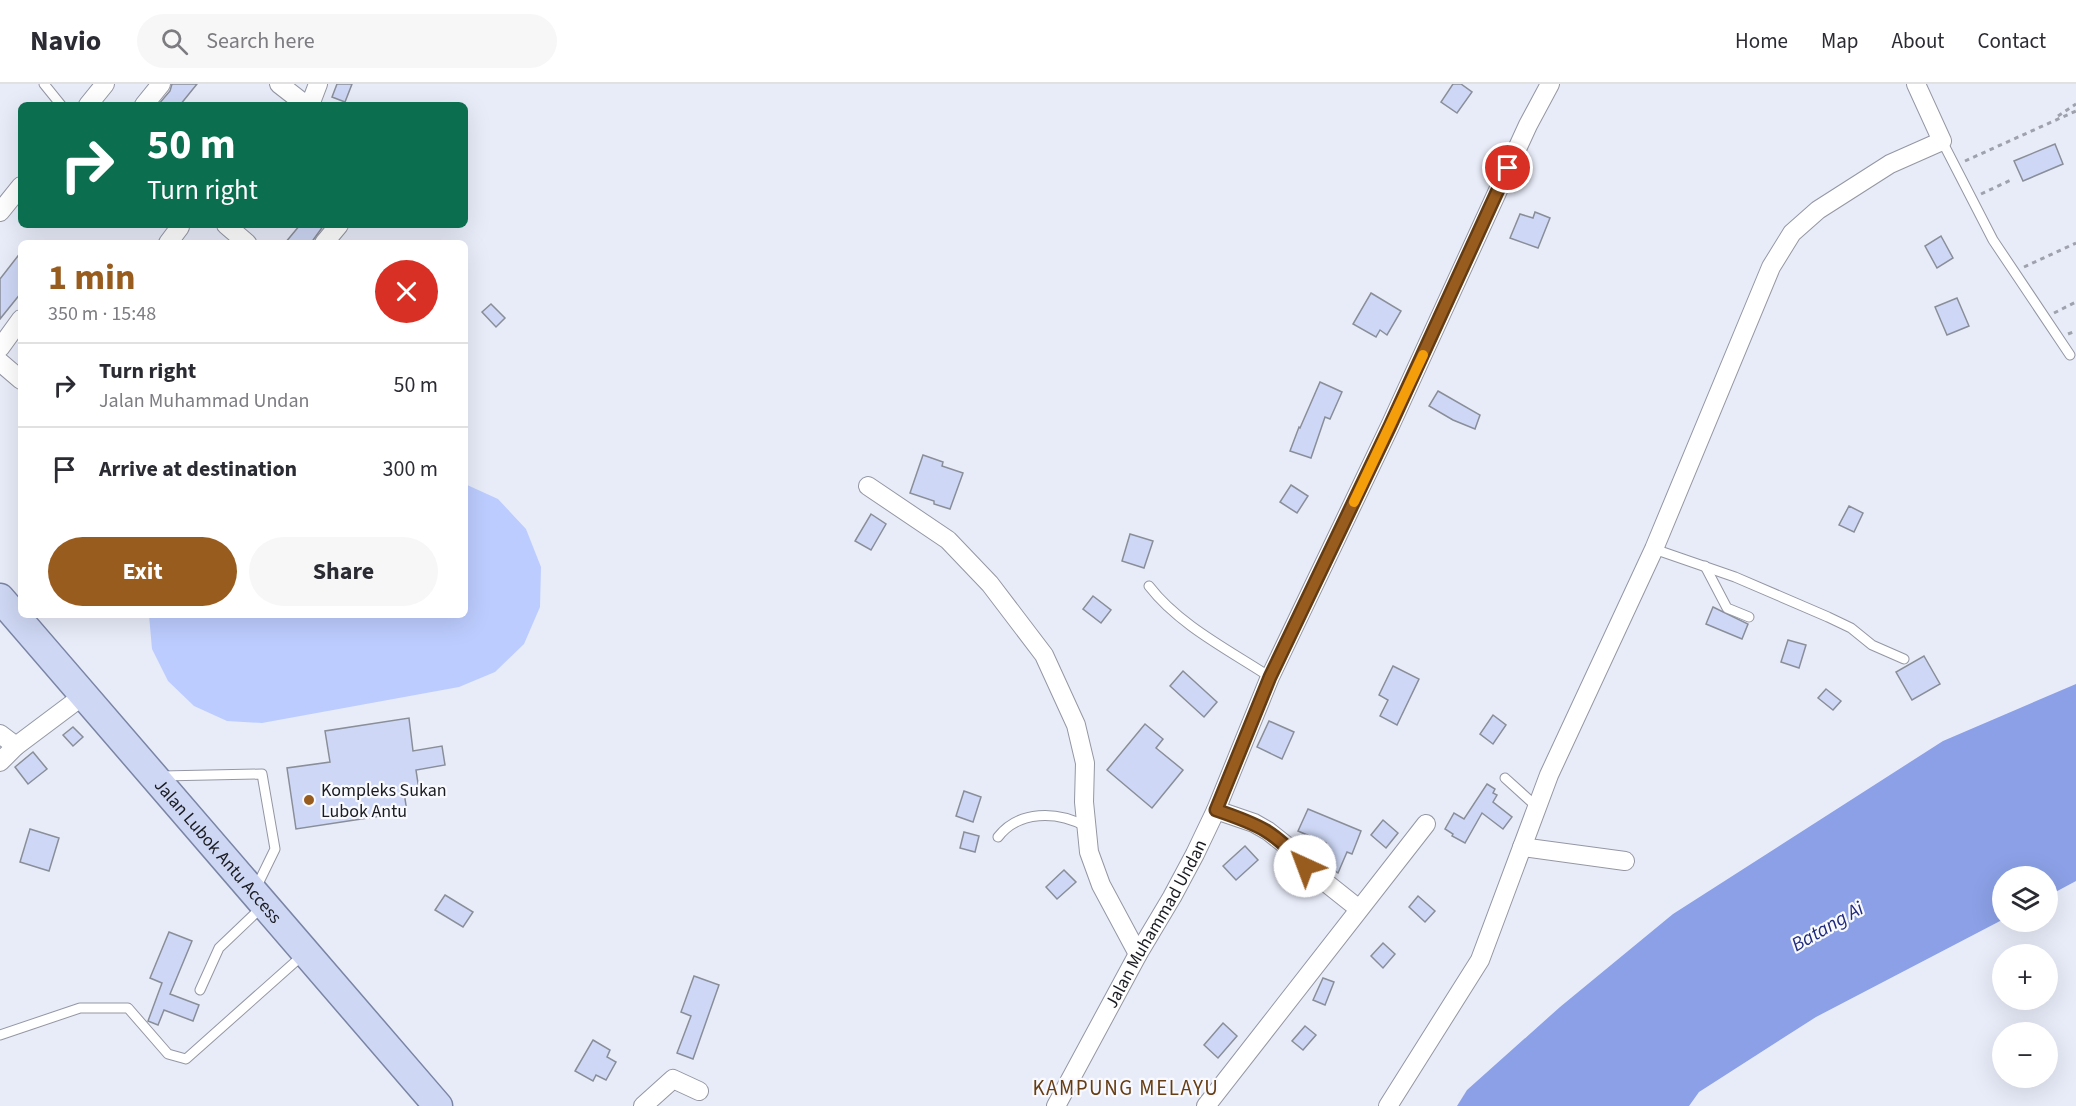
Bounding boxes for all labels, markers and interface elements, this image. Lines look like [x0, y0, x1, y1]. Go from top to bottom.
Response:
search box [137, 14, 557, 68]
text: Navio [30, 21, 101, 61]
icon: search [158, 25, 191, 58]
text: Search here [206, 25, 315, 57]
text: Home [1735, 26, 1788, 56]
text: Map [1821, 26, 1859, 56]
text: About [1892, 26, 1944, 56]
text: Contact [1977, 26, 2046, 56]
text: 50 m [147, 115, 236, 175]
icon: right [48, 126, 126, 204]
pin [1482, 142, 1533, 193]
icon: arrive [1491, 151, 1524, 184]
text: Turn right [147, 171, 258, 210]
text: 1 min [48, 252, 136, 303]
button: close [375, 260, 438, 323]
text: 350 m · 15:48 [48, 300, 156, 328]
text: Turn right [99, 355, 196, 387]
icon: right [48, 369, 81, 402]
text: 50 m [393, 369, 438, 401]
text: Jalan Muhammad Undan [99, 387, 309, 415]
icon: arrive [48, 453, 81, 486]
text: Arrive at destination [99, 453, 297, 485]
text: 300 m [383, 453, 438, 485]
button: Exit [48, 537, 237, 606]
button: Share [249, 537, 438, 606]
street label: Jalan Lubok Antu Access [148, 773, 287, 929]
place label: Kompleks Sukan Lubok Antu [321, 778, 447, 824]
marker: Kompleks Sukan Lubok Antu [302, 793, 316, 807]
position arrow [1273, 834, 1337, 898]
street label: Jalan Muhammad Undan [1099, 835, 1213, 1013]
map controls [1992, 866, 2058, 1088]
button: layers [1992, 866, 2058, 932]
water label: Batang Ai [1786, 895, 1869, 959]
button: + [1992, 944, 2058, 1010]
button: − [1992, 1022, 2058, 1088]
district label: KAMPUNG MELAYU [1033, 1073, 1219, 1103]

